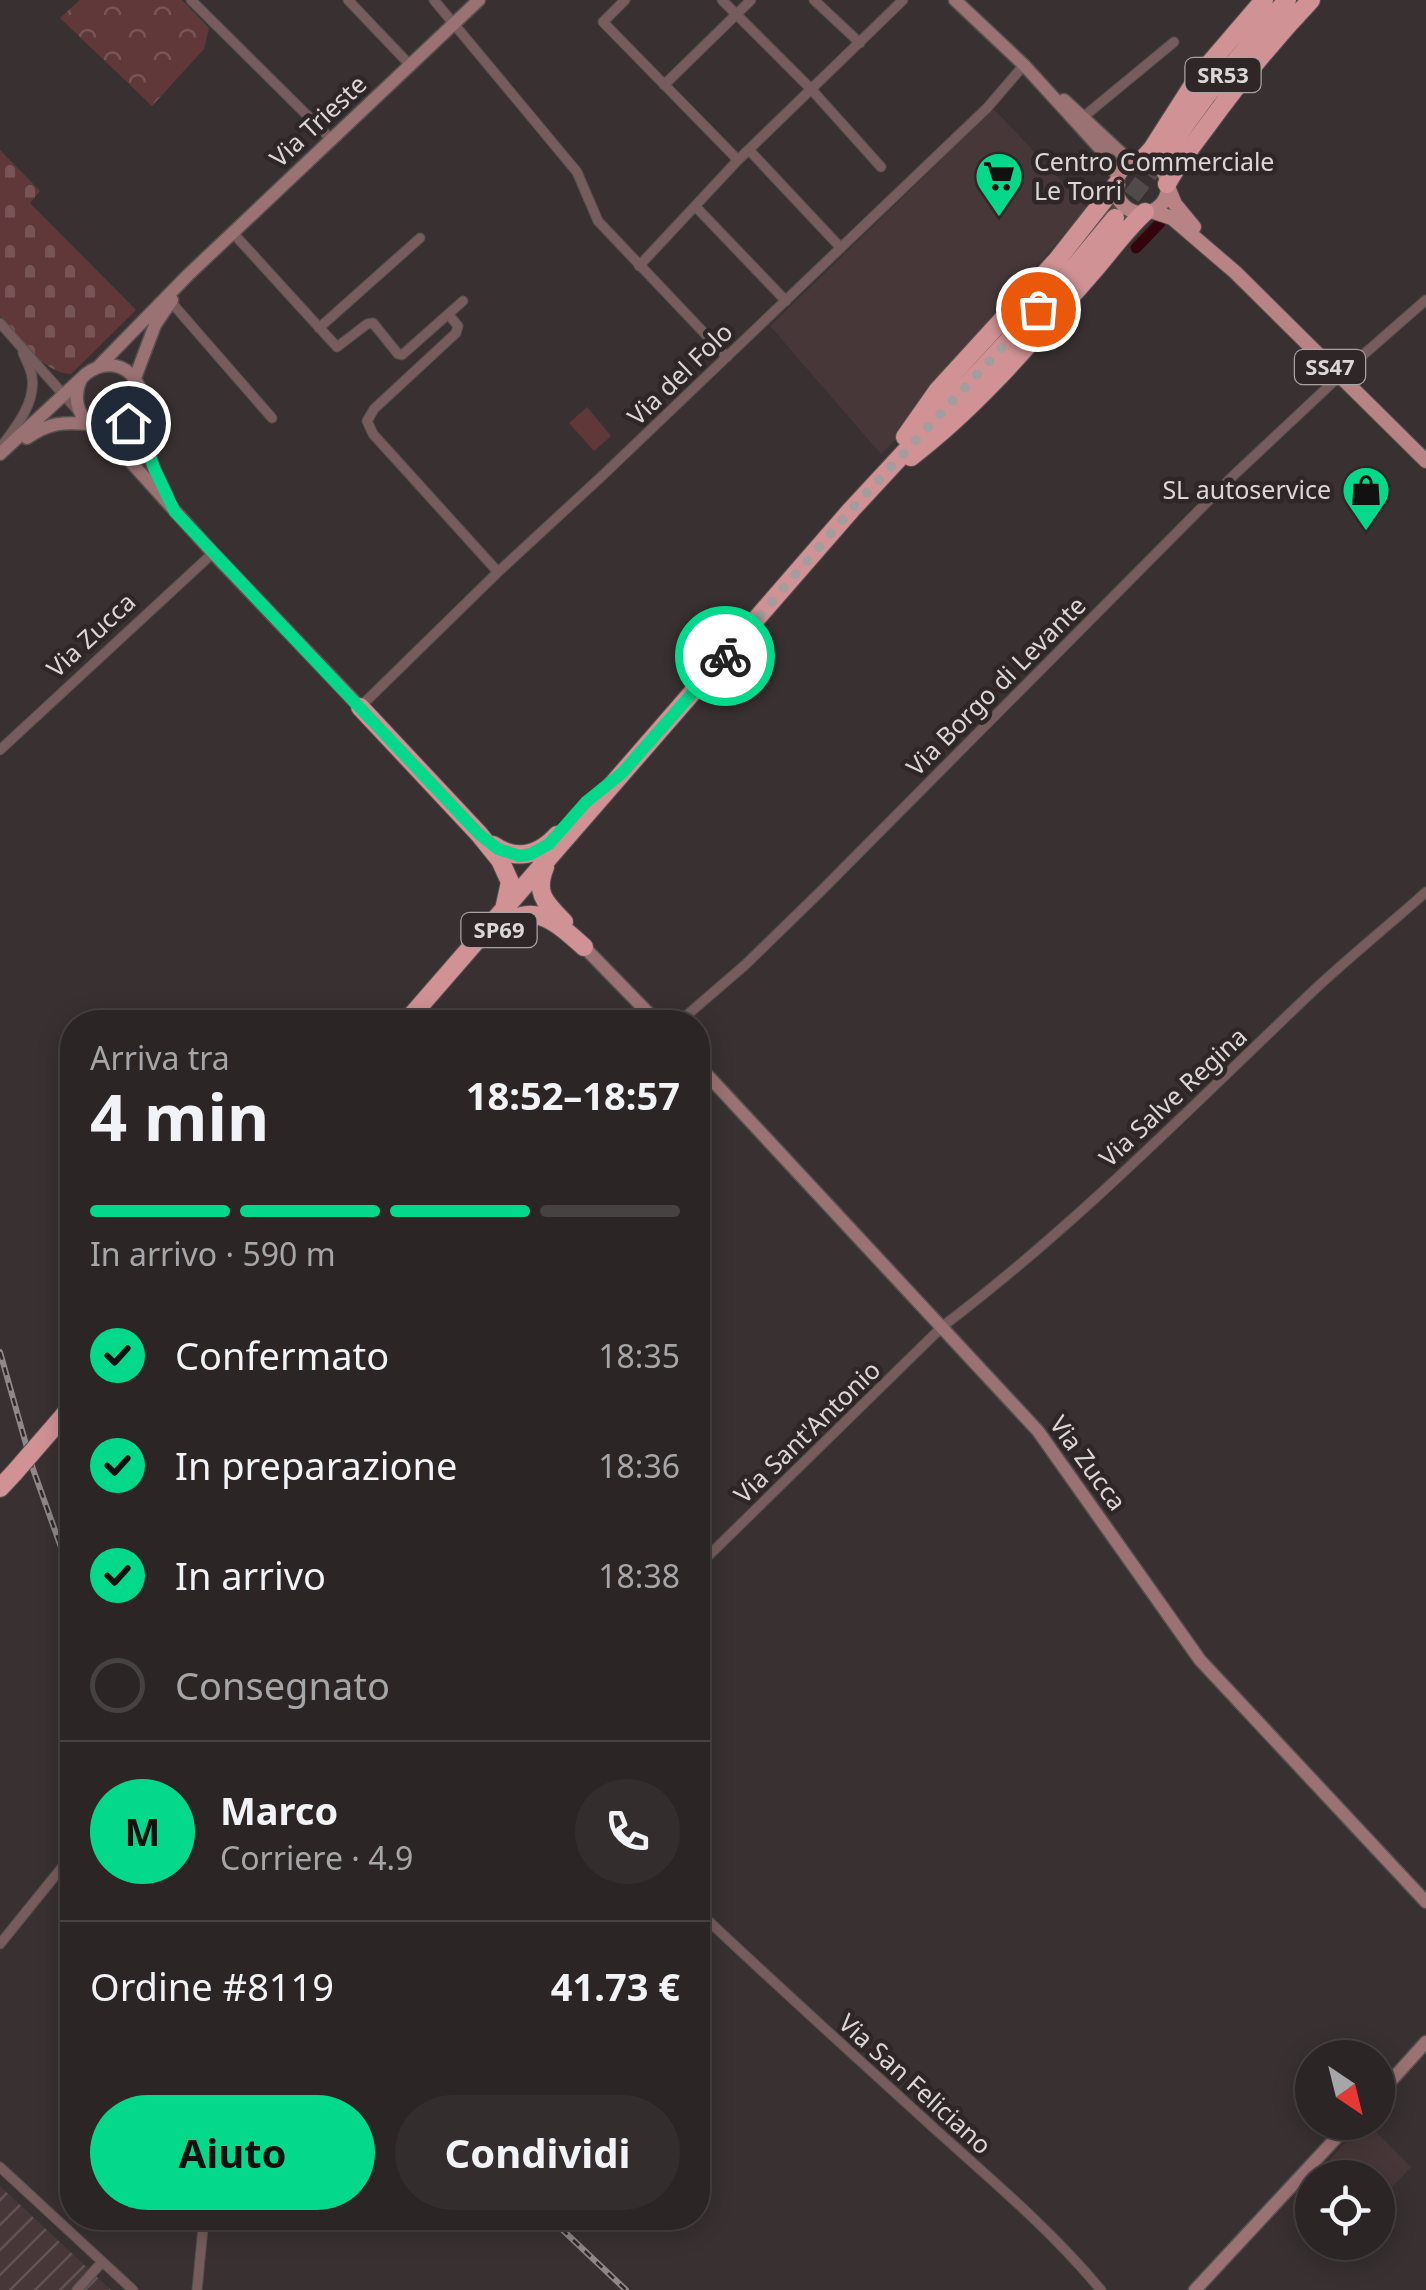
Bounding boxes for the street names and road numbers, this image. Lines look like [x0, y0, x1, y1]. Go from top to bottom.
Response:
road number: SR53 [1186, 58, 1260, 92]
street label: Via Trieste [262, 67, 373, 174]
street label: Via del Folo [619, 314, 739, 432]
road number: SS47 [1295, 350, 1365, 384]
street label: Via Zucca [39, 584, 142, 684]
street label: Via Borgo di Levante [898, 588, 1092, 782]
road number: SP69 [462, 913, 536, 947]
street label: Via Salve Regina [1091, 1019, 1254, 1174]
street label: Via Sant'Antonio [726, 1353, 887, 1510]
street label: Via Zucca [1043, 1408, 1135, 1517]
street label: Via San Feliciano [832, 2005, 999, 2161]

